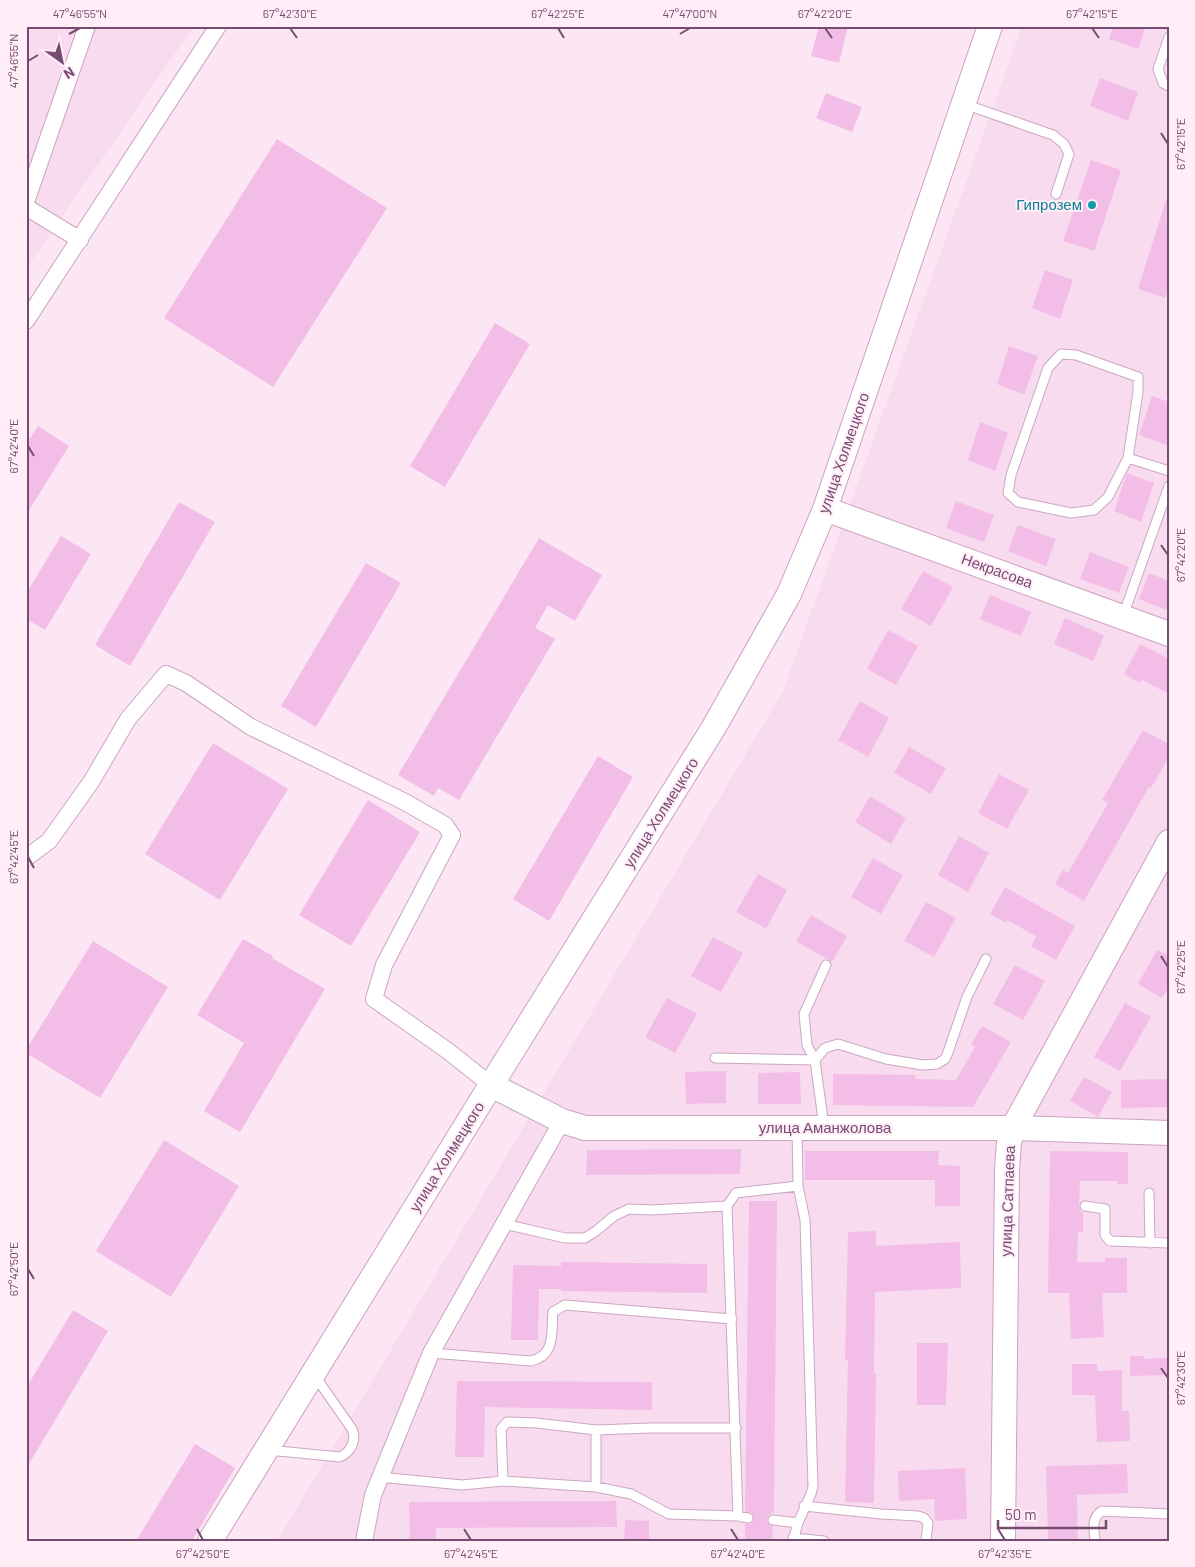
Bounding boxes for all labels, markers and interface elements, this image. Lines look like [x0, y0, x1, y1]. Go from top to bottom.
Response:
text: 47°46'55"N [53, 6, 107, 20]
text: 67°42'30"E [263, 6, 317, 20]
text: 67°42'25"E [531, 6, 585, 20]
text: 47°47'00"N [663, 6, 717, 20]
text: 67°42'20"E [798, 6, 852, 20]
text: 67°42'15"E [1066, 6, 1118, 20]
text: 47°46'55"N [6, 34, 20, 88]
north arrow [38, 38, 88, 88]
text: N [61, 64, 78, 83]
text: 67°42'15"E [1173, 118, 1187, 170]
place label: Гипрозем [1016, 195, 1082, 213]
marker: Гипрозем [1086, 199, 1098, 211]
street label: улица Холмецкого [814, 390, 872, 515]
text: 67°42'40"E [6, 419, 20, 473]
text: 67°42'20"E [1173, 528, 1187, 582]
street label: Некрасова [959, 549, 1036, 591]
street label: улица Холмецкого [619, 754, 701, 871]
text: 67°42'45"E [6, 830, 20, 884]
text: 67°42'25"E [1173, 940, 1187, 994]
street label: улица Холмецкого [405, 1098, 487, 1215]
street label: улица Аманжолова [759, 1118, 892, 1136]
street label: улица Сатпаева [996, 1144, 1018, 1257]
text: 67°42'50"E [6, 1242, 20, 1296]
text: 67°42'30"E [1173, 1351, 1187, 1405]
scale bar [998, 1497, 1105, 1529]
text: 50 m [1005, 1505, 1037, 1523]
text: 67°42'50"E [176, 1546, 230, 1560]
text: 67°42'45"E [444, 1546, 498, 1560]
text: 67°42'40"E [711, 1546, 765, 1560]
text: 67°42'35"E [978, 1546, 1032, 1560]

